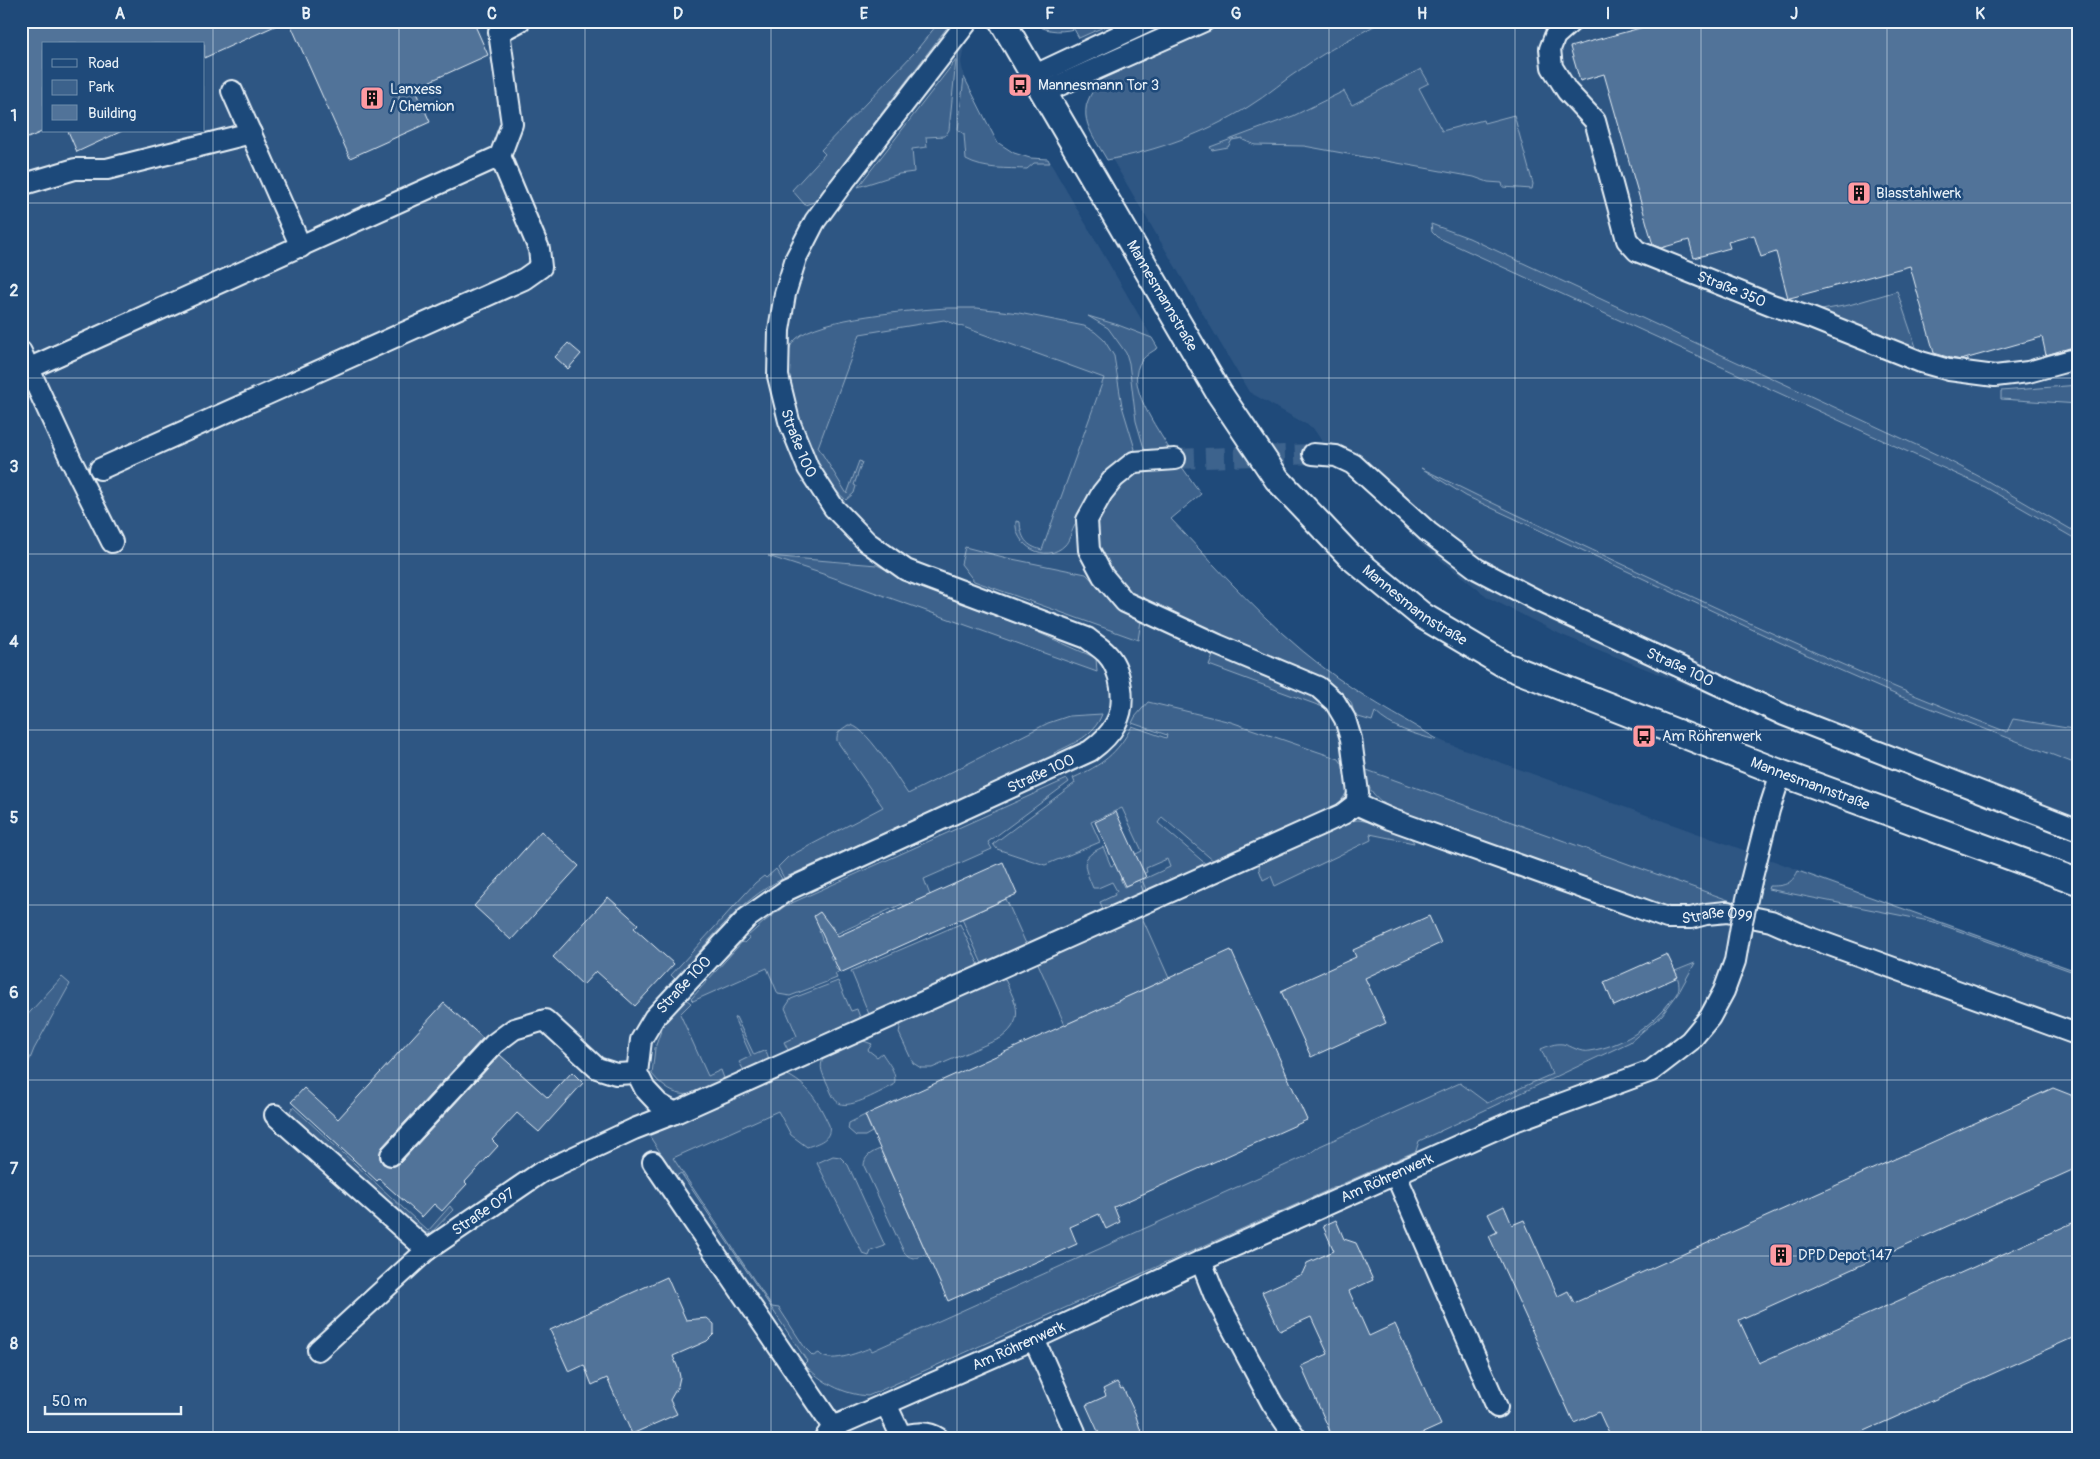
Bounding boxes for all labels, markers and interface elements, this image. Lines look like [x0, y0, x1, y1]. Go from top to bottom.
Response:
text: A [115, 4, 126, 24]
text: B [301, 4, 311, 24]
text: C [487, 4, 497, 24]
text: D [673, 4, 683, 24]
text: E [860, 4, 869, 24]
text: F [1045, 4, 1055, 24]
text: G [1231, 4, 1242, 24]
text: H [1417, 4, 1427, 24]
text: I [1606, 4, 1610, 24]
text: J [1790, 4, 1798, 24]
text: K [1975, 4, 1985, 24]
legend [42, 42, 205, 132]
text: Road [88, 54, 119, 73]
bus stop icon: Mannesmann Tor 3 [1007, 72, 1033, 98]
place label: Mannesmann Tor 3 [1038, 76, 1159, 95]
text: Park [88, 78, 115, 97]
place label: Lanxess / Chemion [390, 80, 455, 116]
building icon: Lanxess / Chemion [359, 85, 385, 111]
text: Building [88, 104, 136, 123]
text: 1 [11, 106, 17, 126]
building icon: Blasstahlwerk [1846, 180, 1872, 206]
place label: Blasstahlwerk [1876, 184, 1962, 203]
street label: Mannesmannstraße [1122, 237, 1202, 355]
street label: Straße 350 [1694, 266, 1769, 311]
text: 2 [10, 281, 19, 301]
street label: Straße 100 [777, 407, 821, 481]
text: 3 [10, 457, 19, 477]
street label: Mannesmannstraße [1358, 560, 1471, 650]
text: 4 [9, 632, 19, 652]
street label: Straße 100 [1643, 643, 1717, 691]
bus stop icon: Am Röhrenwerk [1631, 723, 1657, 749]
place label: Am Röhrenwerk [1662, 727, 1762, 746]
street label: Straße 100 [1004, 750, 1078, 798]
street label: Mannesmannstraße [1748, 753, 1873, 814]
text: 5 [10, 808, 19, 828]
street label: Straße 099 [1682, 903, 1754, 928]
street label: Straße 100 [652, 952, 716, 1018]
text: 6 [9, 983, 19, 1003]
street label: Am Röhrenwerk [1337, 1148, 1437, 1207]
text: 7 [10, 1159, 19, 1179]
street label: Straße 097 [448, 1184, 518, 1240]
building icon: DPD Depot 147 [1768, 1242, 1794, 1268]
place label: DPD Depot 147 [1798, 1246, 1892, 1265]
street label: Am Röhrenwerk [969, 1316, 1068, 1375]
text: 8 [10, 1334, 18, 1354]
scale bar [45, 1384, 181, 1416]
text: 50 m [52, 1392, 87, 1411]

